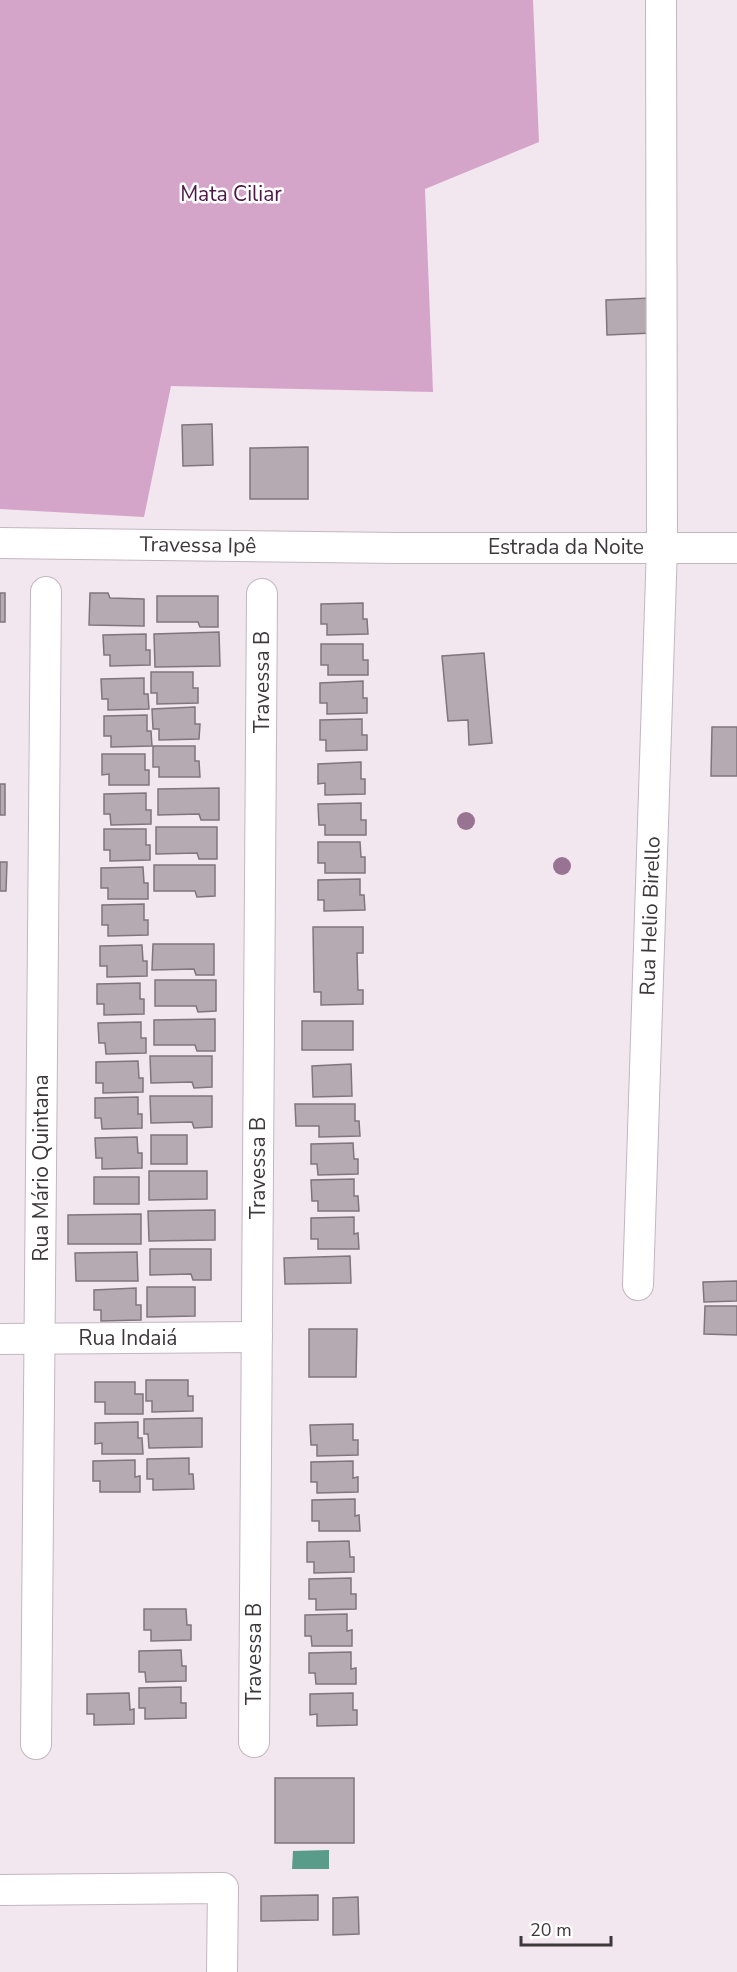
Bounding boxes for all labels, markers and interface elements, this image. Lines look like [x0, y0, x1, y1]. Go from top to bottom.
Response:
park label: Mata Ciliar [180, 180, 282, 208]
street label: Travessa Ipê [139, 530, 257, 560]
street label: Estrada da Noite [488, 533, 644, 561]
street label: Travessa B [248, 631, 276, 733]
street label: Rua Helio Birello [633, 836, 667, 996]
street label: Rua Mário Quintana [27, 1074, 55, 1262]
street label: Travessa B [244, 1117, 272, 1219]
street label: Rua Indaiá [78, 1324, 178, 1352]
street label: Travessa B [240, 1603, 268, 1705]
scale bar [521, 1909, 611, 1947]
text: 20 m [530, 1918, 572, 1942]

